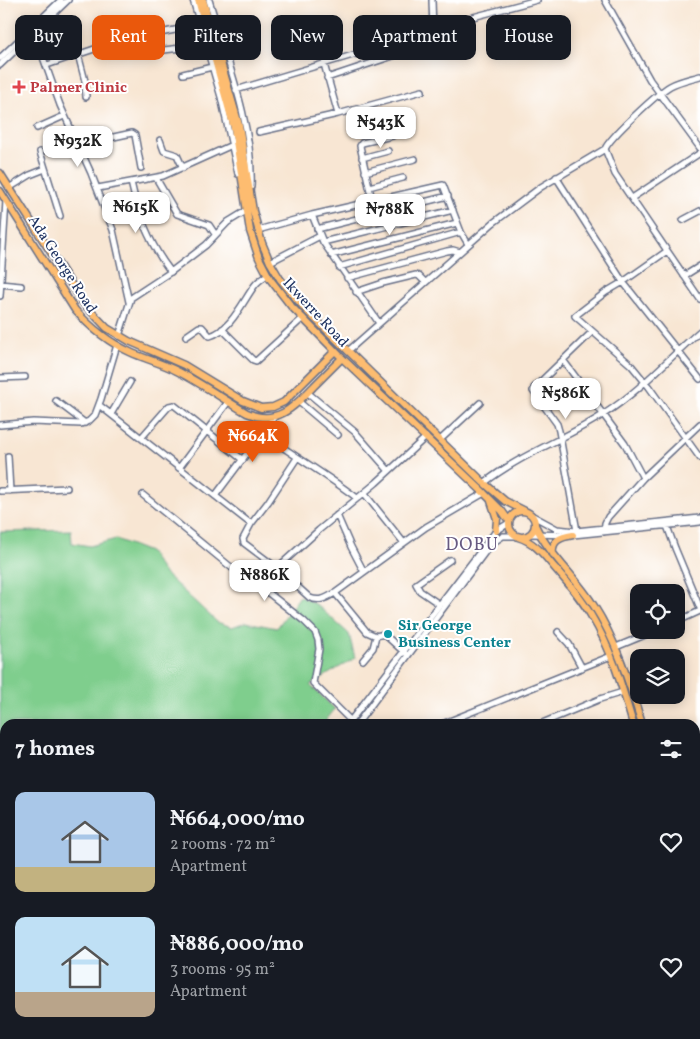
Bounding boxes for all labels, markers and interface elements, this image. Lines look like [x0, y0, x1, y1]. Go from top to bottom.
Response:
chip: Buy [15, 15, 82, 60]
chip: Rent [92, 15, 165, 60]
chip: Filters [175, 15, 261, 60]
chip: New [271, 15, 343, 60]
chip: Apartment [353, 15, 476, 60]
chip: House [486, 15, 571, 60]
place label: Palmer Clinic [30, 78, 127, 99]
marker: Palmer Clinic [12, 80, 26, 94]
pin: ₦543K [346, 106, 416, 149]
text: ₦543K [357, 112, 405, 134]
pin: ₦932K [43, 126, 113, 168]
text: ₦932K [54, 131, 102, 153]
pin: ₦615K [101, 192, 171, 234]
pin: ₦788K [355, 194, 425, 236]
text: ₦615K [113, 197, 159, 219]
text: ₦788K [366, 199, 414, 221]
street label: Ada George Road [22, 212, 101, 318]
street label: Ikwerre Road [277, 273, 353, 353]
pin: ₦586K [531, 378, 601, 420]
text: ₦586K [542, 383, 590, 405]
pin: ₦664K [218, 420, 288, 463]
text: ₦664K [228, 426, 278, 448]
district label: DOBU [445, 533, 499, 558]
pin: ₦886K [230, 560, 300, 602]
text: ₦886K [240, 565, 290, 587]
map controls [630, 584, 685, 704]
button: locate [630, 584, 685, 639]
place label: Sir George Business Center [398, 616, 511, 654]
marker: Sir George Business Center [382, 628, 394, 640]
button: layers [630, 649, 685, 704]
text: 7 homes [15, 735, 95, 764]
icon: filters [657, 735, 685, 763]
text: ₦664,000/mo [170, 805, 305, 834]
icon: home [55, 812, 115, 872]
icon: heart [657, 828, 685, 856]
text: 2 rooms · 72 m² [170, 834, 275, 856]
text: Apartment [170, 856, 247, 878]
text: ₦886,000/mo [170, 930, 304, 959]
icon: home [55, 937, 115, 997]
icon: heart [657, 953, 685, 981]
text: 3 rooms · 95 m² [170, 959, 275, 981]
text: Apartment [170, 981, 247, 1003]

